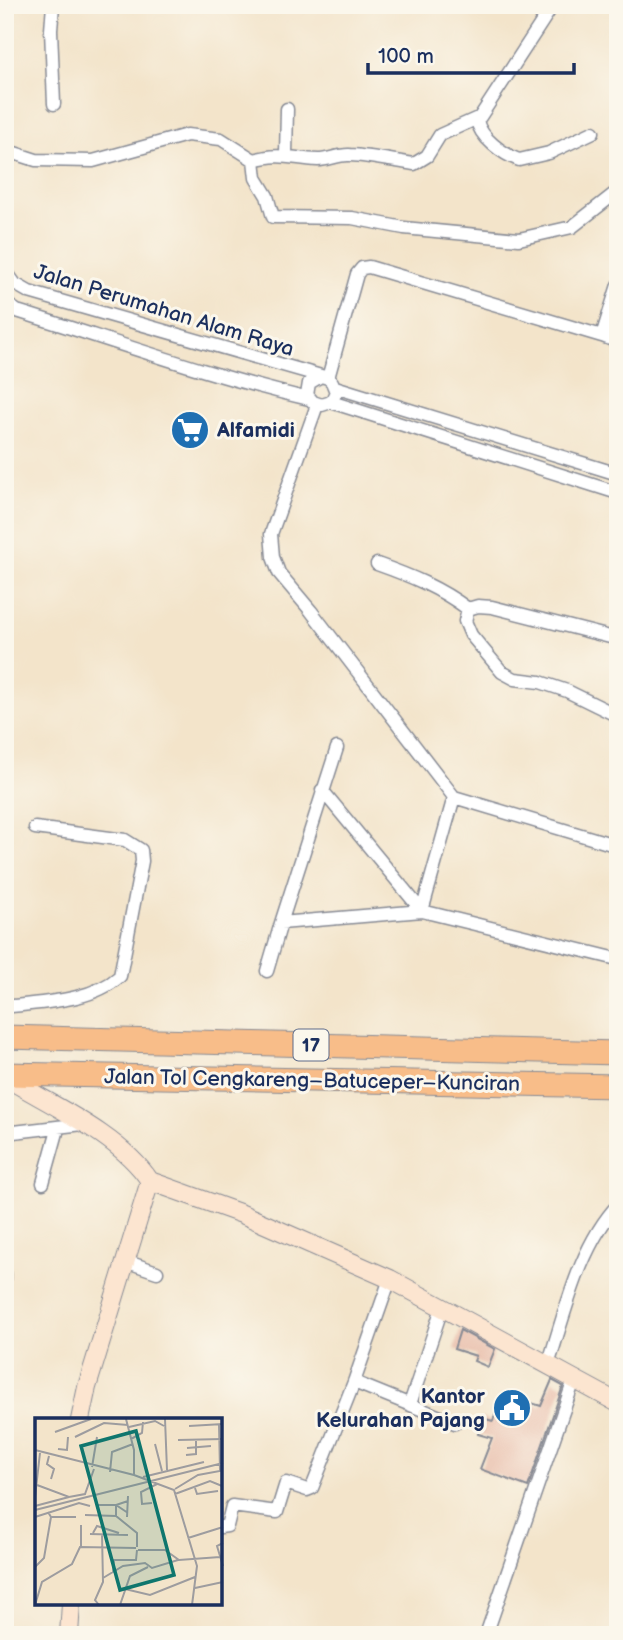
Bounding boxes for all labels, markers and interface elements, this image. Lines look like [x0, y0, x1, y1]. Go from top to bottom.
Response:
scale bar [368, 32, 574, 76]
text: 100 m [378, 44, 434, 69]
street label: Jalan Perumahan Alam Raya [31, 259, 297, 362]
supermarket icon: Alfamidi [169, 409, 211, 451]
place label: Alfamidi [216, 418, 295, 443]
road number: 17 [294, 1030, 328, 1060]
street label: Jalan Tol Cengkareng–Batuceper–Kunciran [104, 1064, 520, 1097]
place label: Kantor Kelurahan Pajang [316, 1384, 486, 1433]
public building icon: Kantor Kelurahan Pajang [491, 1387, 533, 1429]
inset map [35, 1418, 222, 1605]

